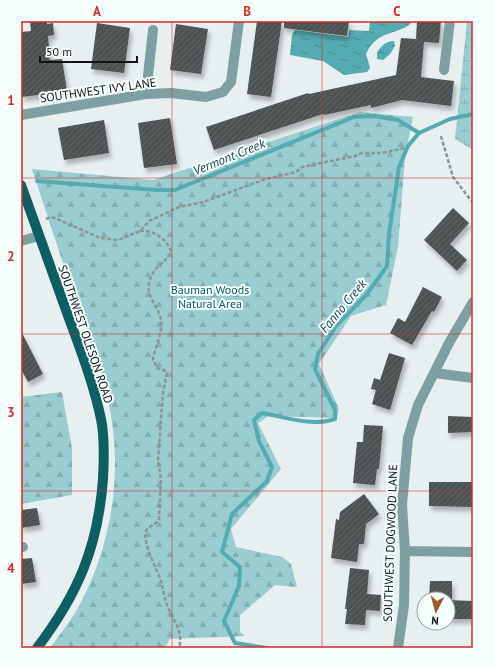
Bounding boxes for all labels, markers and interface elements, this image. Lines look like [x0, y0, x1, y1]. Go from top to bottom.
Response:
text: A [93, 3, 101, 20]
text: B [243, 3, 251, 20]
text: C [393, 3, 401, 20]
scale bar [40, 38, 137, 64]
text: 50 m [46, 44, 72, 59]
street label: SOUTHWEST IVY LANE [39, 74, 157, 106]
text: 1 [7, 92, 15, 109]
water label: Vermont Creek [190, 134, 269, 179]
text: 2 [7, 248, 15, 265]
street label: SOUTHWEST OLESON ROAD [55, 263, 117, 405]
water label: Fanno Creek [316, 275, 371, 336]
park label: Bauman Woods Natural Area [171, 282, 249, 311]
text: 3 [7, 404, 15, 421]
street label: SOUTHWEST DOGWOOD LANE [380, 464, 400, 622]
text: 4 [7, 560, 15, 577]
north arrow [416, 591, 456, 631]
text: N [431, 614, 439, 628]

